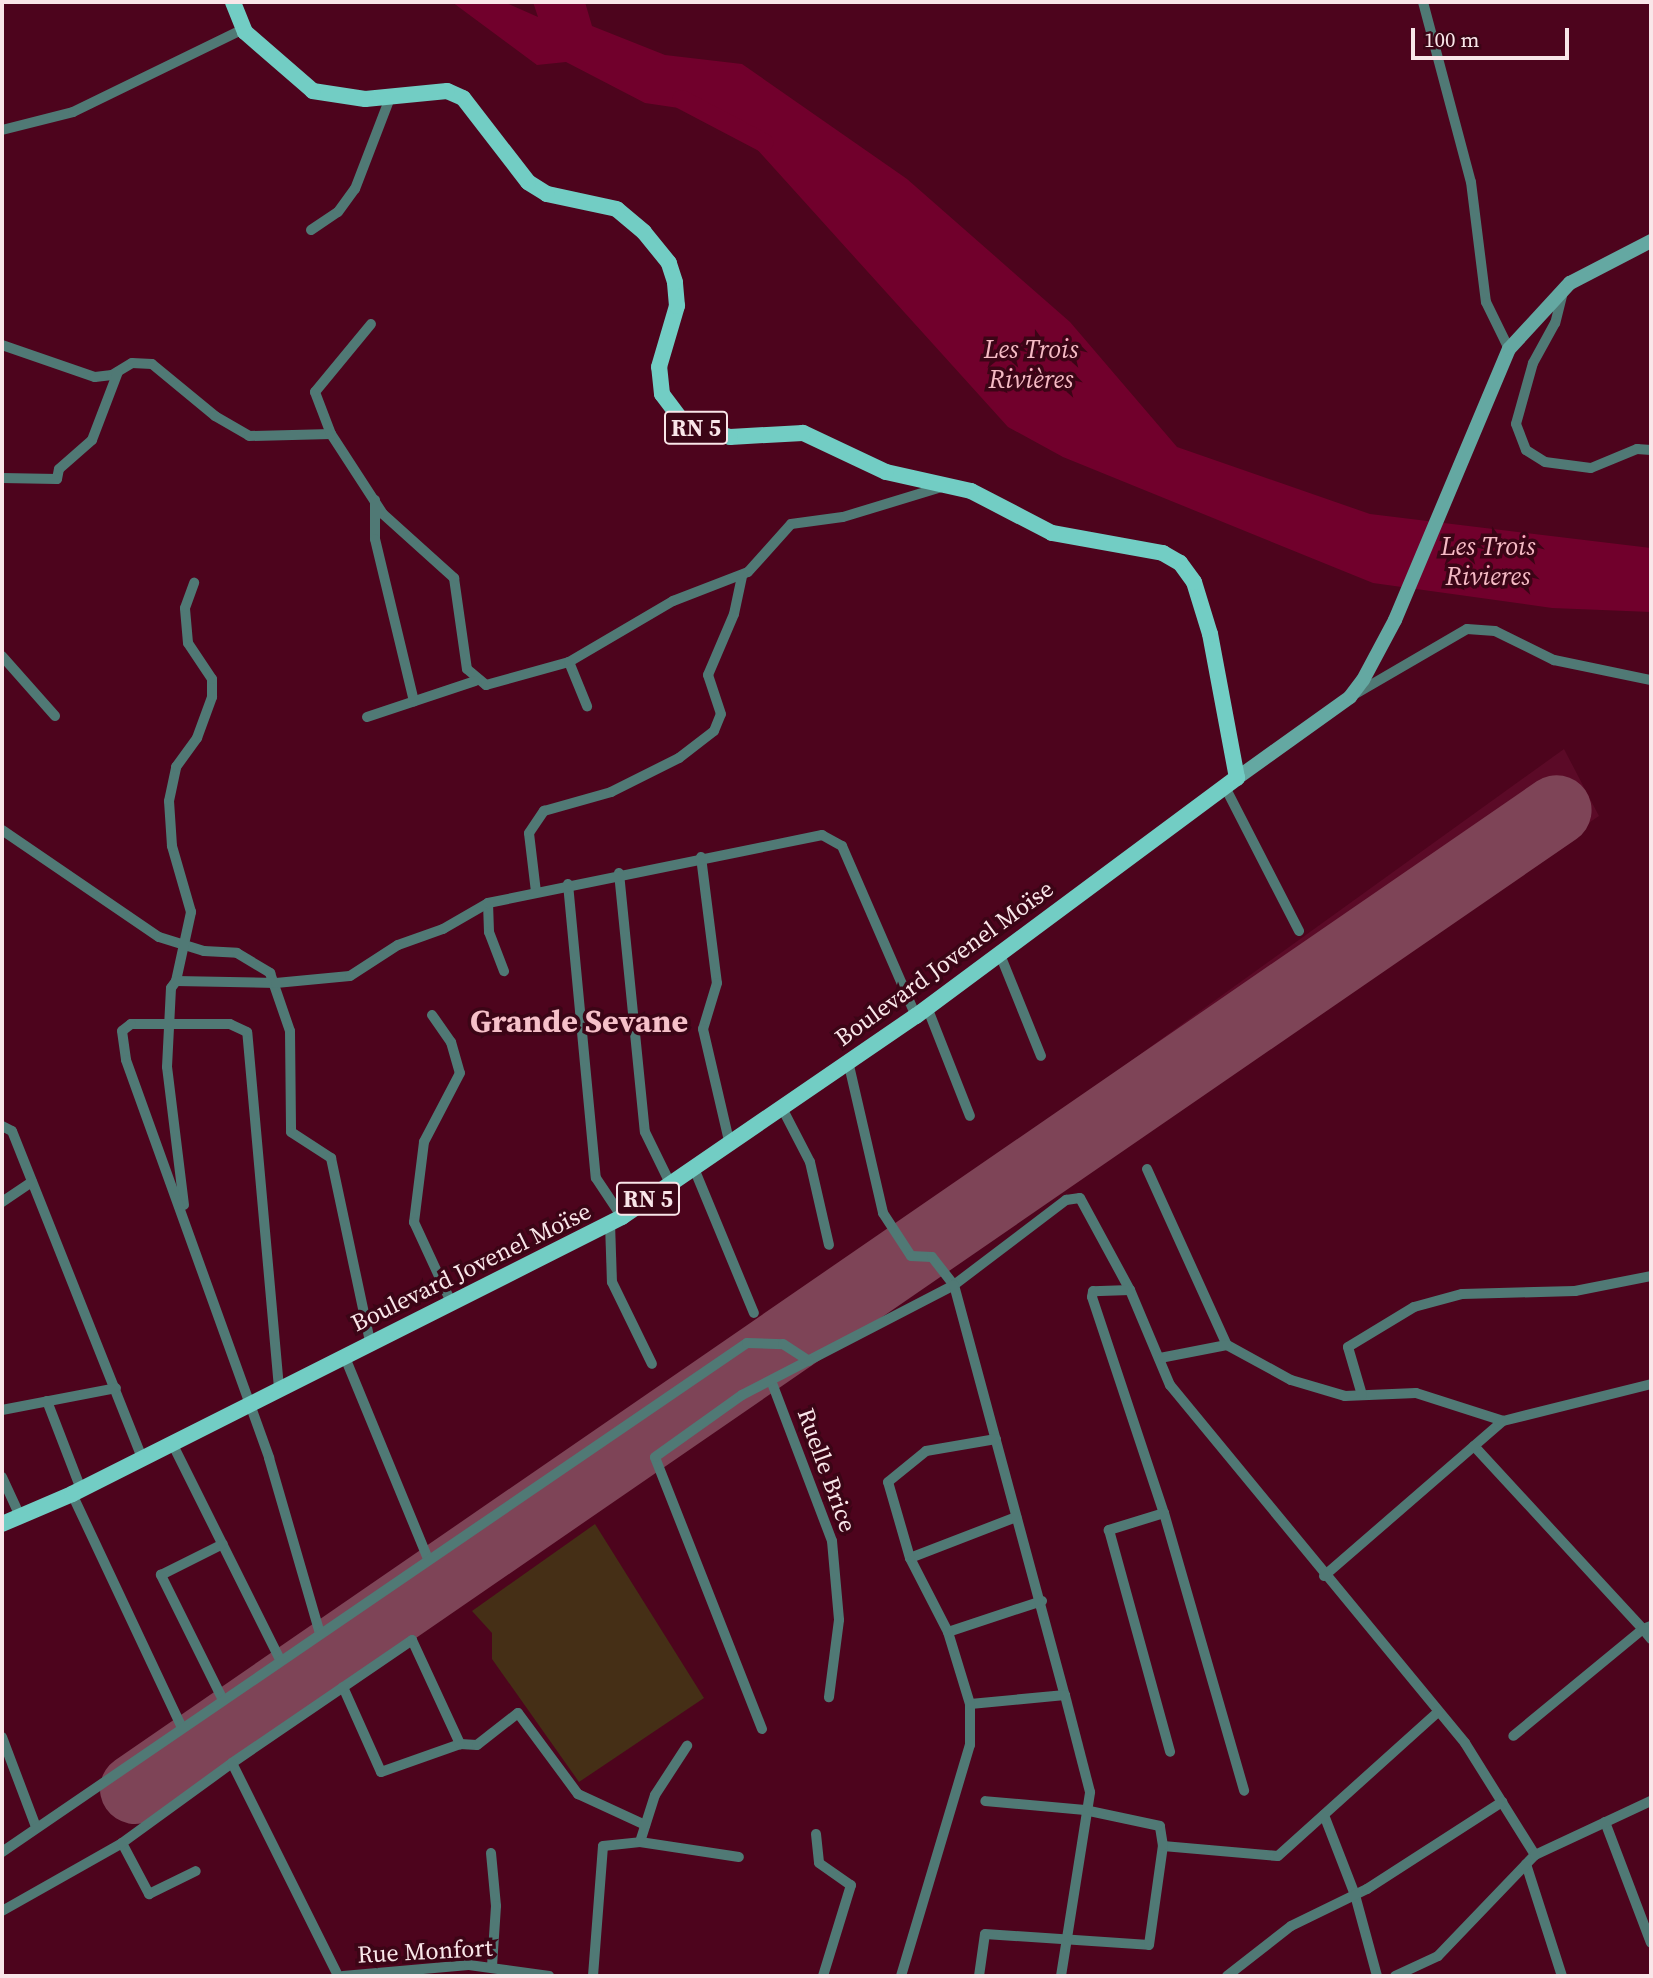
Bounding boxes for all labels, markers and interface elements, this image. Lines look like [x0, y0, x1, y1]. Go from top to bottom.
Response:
scale bar [1415, 14, 1572, 58]
text: 100 m [1424, 25, 1479, 54]
water label: Les Trois Rivières [984, 334, 1078, 396]
road number: RN 5 [663, 408, 729, 448]
water label: Les Trois Rivieres [1441, 531, 1535, 592]
street label: Boulevard Jovenel Moïse [829, 874, 1059, 1052]
district label: Grande Sevane [470, 1002, 688, 1040]
road number: RN 5 [615, 1180, 681, 1218]
street label: Boulevard Jovenel Moïse [346, 1196, 596, 1338]
street label: Ruelle Brice [791, 1404, 863, 1536]
street label: Rue Monfort [357, 1933, 493, 1969]

